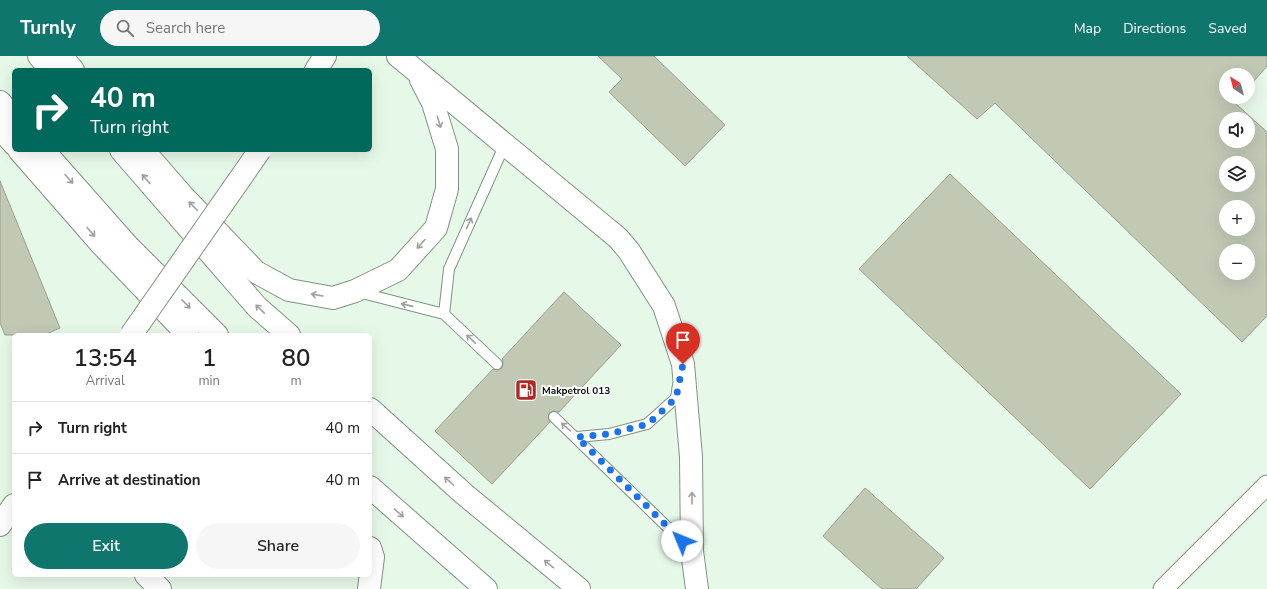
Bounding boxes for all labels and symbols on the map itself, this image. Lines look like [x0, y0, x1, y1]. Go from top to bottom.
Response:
north arrow [1219, 68, 1255, 104]
one-way arrow [436, 116, 443, 129]
one-way arrow [64, 174, 73, 184]
one-way arrow [142, 174, 151, 185]
one-way arrow [188, 201, 197, 211]
one-way arrow [466, 218, 474, 230]
one-way arrow [86, 227, 96, 237]
one-way arrow [417, 239, 426, 249]
one-way arrow [311, 291, 324, 299]
one-way arrow [182, 299, 191, 309]
one-way arrow [400, 301, 413, 308]
one-way arrow [255, 304, 265, 313]
pin [666, 323, 700, 364]
one-way arrow [466, 334, 476, 344]
fuel station icon: Makpetrol 013 [513, 377, 539, 403]
place label: Makpetrol 013 [542, 384, 610, 398]
one-way arrow [560, 422, 571, 431]
one-way arrow [444, 476, 454, 486]
one-way arrow [688, 492, 696, 505]
one-way arrow [394, 508, 405, 517]
position arrow [661, 520, 703, 562]
one-way arrow [544, 560, 554, 569]

